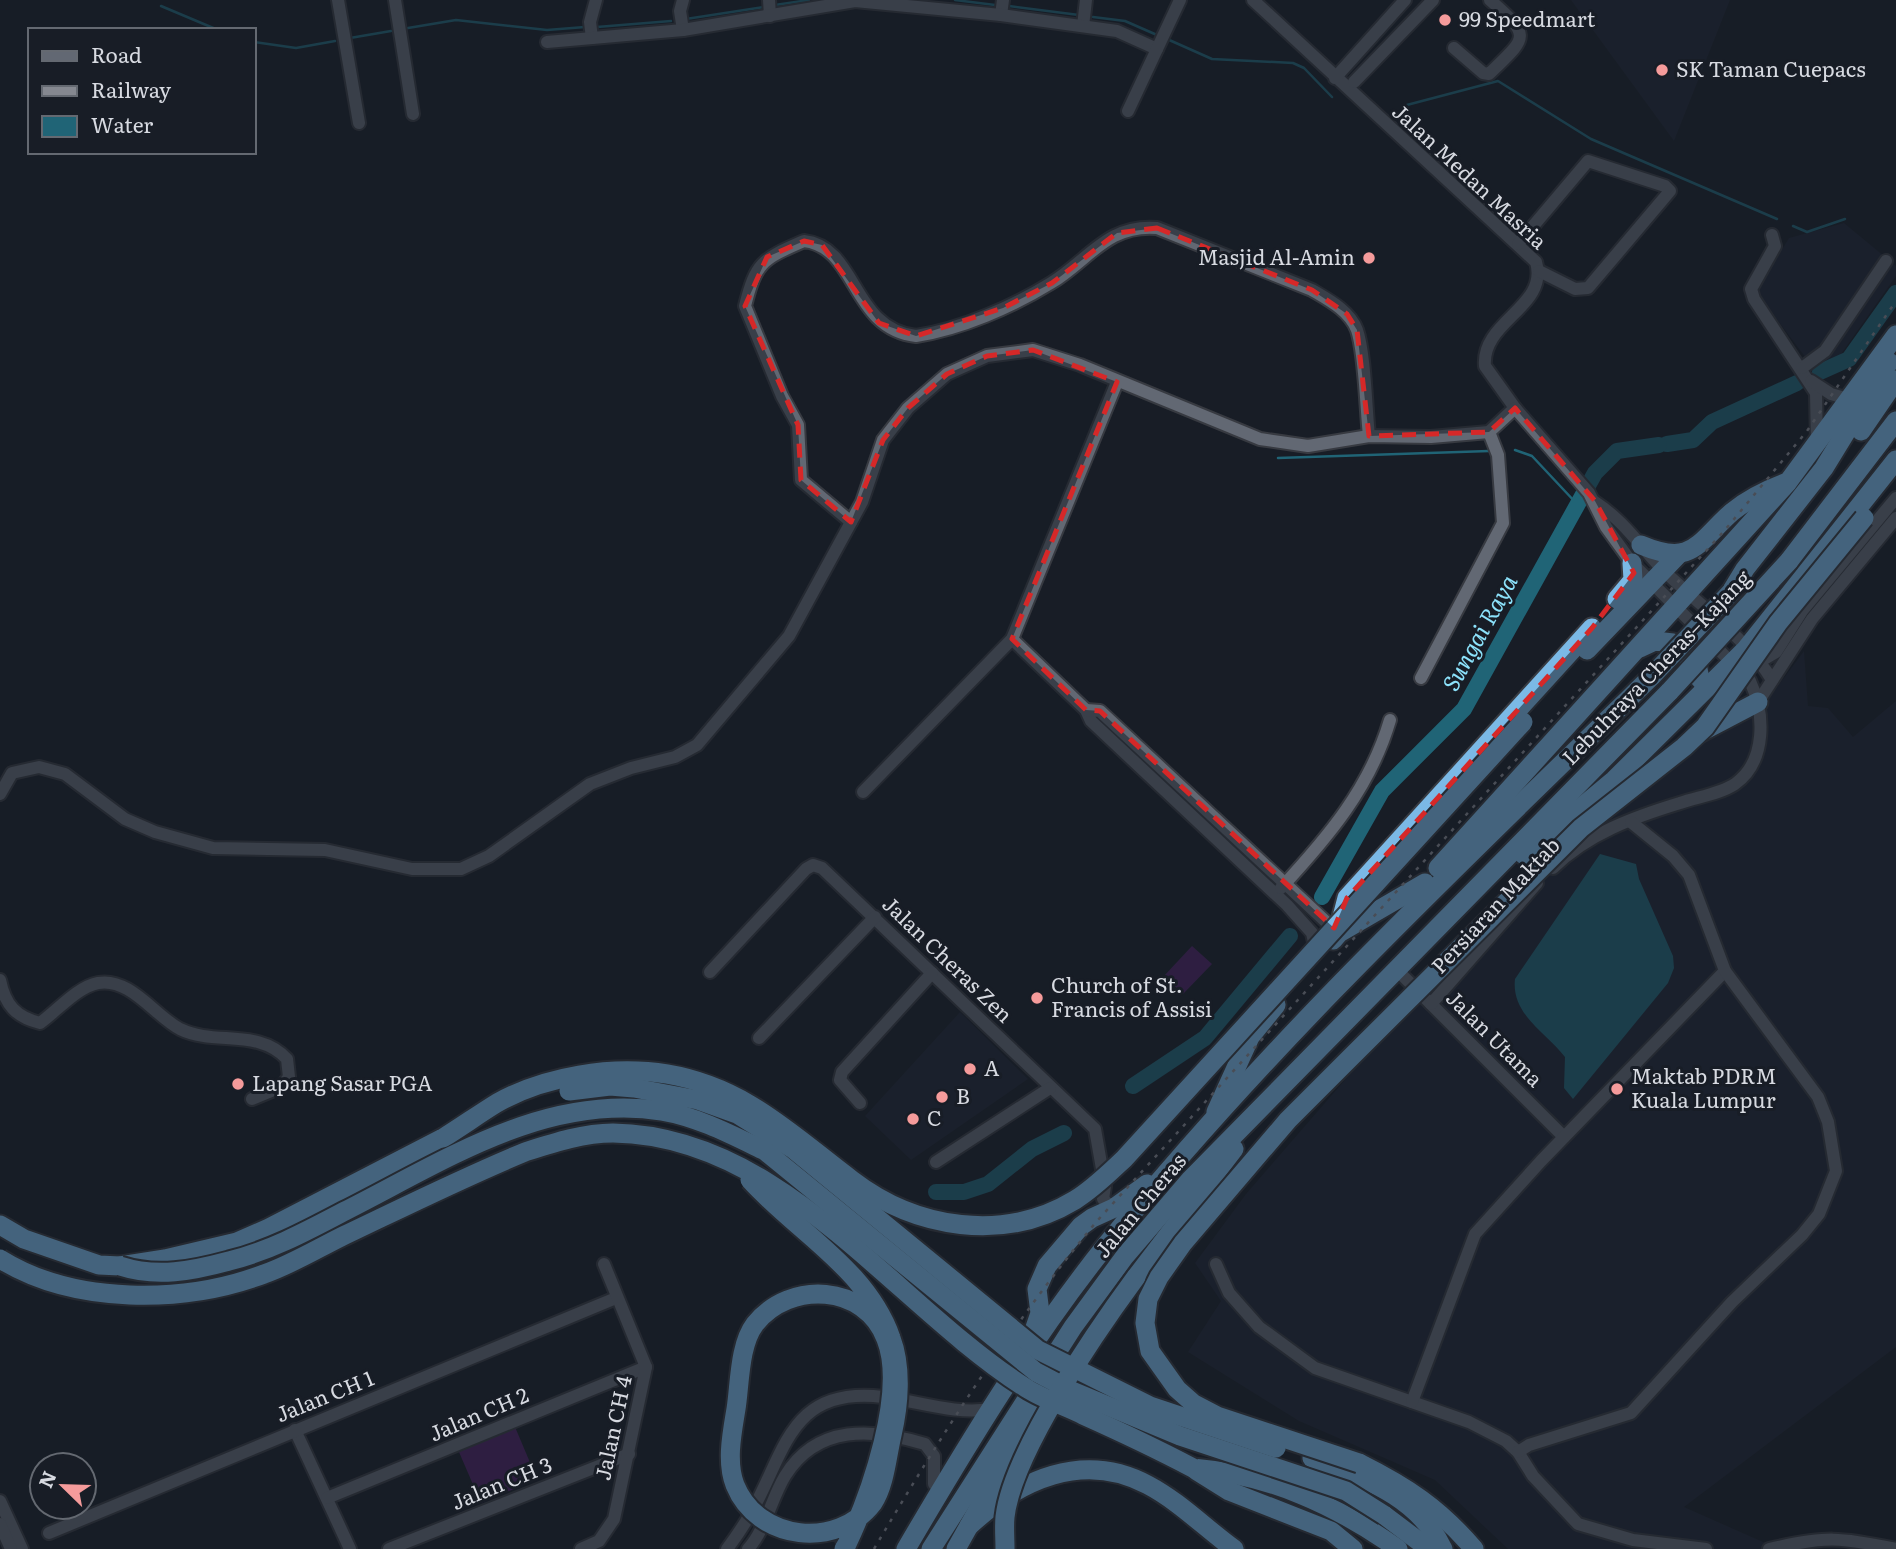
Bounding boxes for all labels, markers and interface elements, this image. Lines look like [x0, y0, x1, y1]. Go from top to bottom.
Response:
place label: 99 Speedmart [1459, 2, 1596, 33]
marker: 99 Speedmart [1437, 12, 1453, 28]
legend [28, 28, 256, 154]
text: Road [91, 38, 142, 69]
place label: SK Taman Cuepacs [1676, 52, 1866, 83]
marker: SK Taman Cuepacs [1654, 62, 1670, 78]
text: Railway [91, 73, 172, 104]
street label: Jalan Medan Masria [1386, 95, 1555, 256]
text: Water [91, 108, 153, 139]
place label: Masjid Al-Amin [1198, 240, 1355, 271]
marker: Masjid Al-Amin [1361, 250, 1377, 266]
street label: Lebuhraya Cheras–Kajang [1554, 562, 1757, 771]
water label: Sungai Raya [1432, 568, 1524, 696]
street label: Persiaran Maktab [1423, 829, 1566, 979]
street label: Jalan Cheras Zen [877, 888, 1021, 1029]
place label: Church of St. Francis of Assisi [1051, 968, 1212, 1023]
street label: Jalan Utama [1440, 982, 1552, 1093]
marker: Church of St. Francis of Assisi [1029, 990, 1045, 1006]
place label: A [984, 1051, 1000, 1082]
place label: Maktab PDRM Kuala Lumpur [1631, 1059, 1777, 1114]
marker: A [962, 1061, 978, 1077]
place label: Lapang Sasar PGA [252, 1066, 433, 1097]
marker: Lapang Sasar PGA [230, 1076, 246, 1092]
place label: B [956, 1079, 970, 1110]
marker: Maktab PDRM Kuala Lumpur [1609, 1081, 1625, 1097]
marker: B [934, 1089, 950, 1105]
place label: C [927, 1101, 942, 1132]
marker: C [905, 1111, 921, 1127]
street label: Jalan Cheras [1086, 1145, 1192, 1263]
street label: Jalan CH 1 [270, 1361, 378, 1428]
street label: Jalan CH 4 [585, 1372, 638, 1483]
street label: Jalan CH 2 [423, 1378, 533, 1448]
street label: Jalan CH 3 [446, 1447, 556, 1516]
north arrow [28, 1451, 98, 1521]
text: N [30, 1466, 62, 1492]

